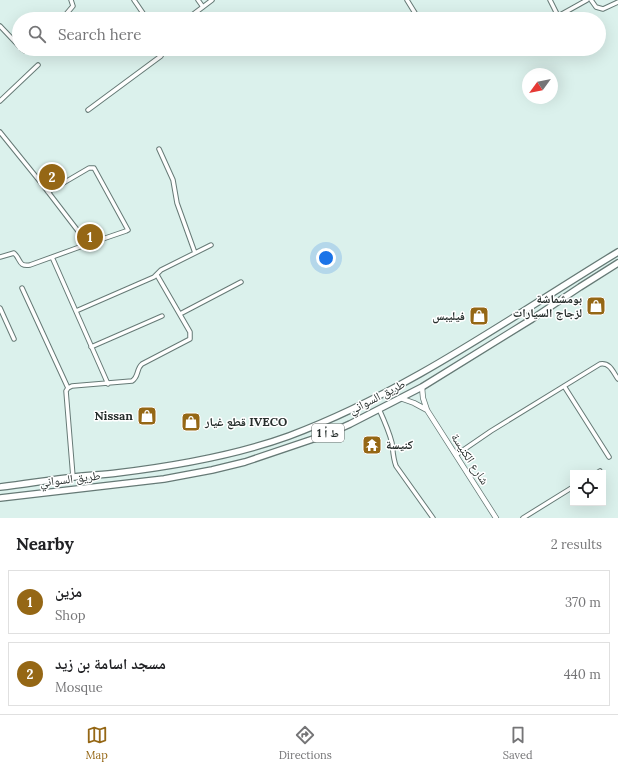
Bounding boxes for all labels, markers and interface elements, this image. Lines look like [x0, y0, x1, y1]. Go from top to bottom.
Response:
search box [12, 12, 606, 56]
icon: search [26, 23, 48, 45]
text: Search here [58, 25, 141, 44]
north arrow [522, 68, 558, 104]
pin: 2 [39, 162, 65, 192]
pin: 1 [77, 222, 103, 252]
your location [316, 248, 336, 268]
place label: بومشماشة لزجاج السيارات [513, 291, 582, 321]
shop icon: بومشماشة لزجاج السيارات [585, 295, 607, 317]
shop icon: فيليبس [468, 305, 490, 327]
place label: فيليبس [432, 308, 465, 324]
street label: طريق السواني [346, 376, 409, 420]
shop icon: Nissan [136, 405, 158, 427]
place label: Nissan [94, 408, 133, 423]
shop icon: قطع غيار IVECO [180, 411, 202, 433]
place label: قطع غيار IVECO [204, 414, 287, 430]
road number: ط أ 1 [312, 424, 344, 442]
street label: شارع الكنيسة [447, 430, 493, 488]
temple icon: كنيسة [361, 434, 383, 456]
place label: كنيسة [386, 437, 414, 452]
street label: طريق السواني [39, 467, 102, 493]
map controls [570, 470, 606, 506]
button: locate [570, 470, 606, 506]
text: Nearby [16, 533, 74, 555]
text: 2 results [551, 536, 602, 553]
text: مزين [55, 582, 82, 601]
text: 1 [27, 594, 33, 611]
text: 370 m [565, 594, 601, 611]
text: Shop [55, 607, 86, 624]
text: مسجد اسامة بن زيد [55, 654, 166, 673]
text: 2 [27, 666, 33, 683]
text: 440 m [564, 666, 601, 683]
text: Mosque [55, 679, 103, 696]
tab: Map [85, 724, 108, 762]
tab: Directions [279, 724, 332, 762]
tab: Saved [503, 724, 533, 762]

